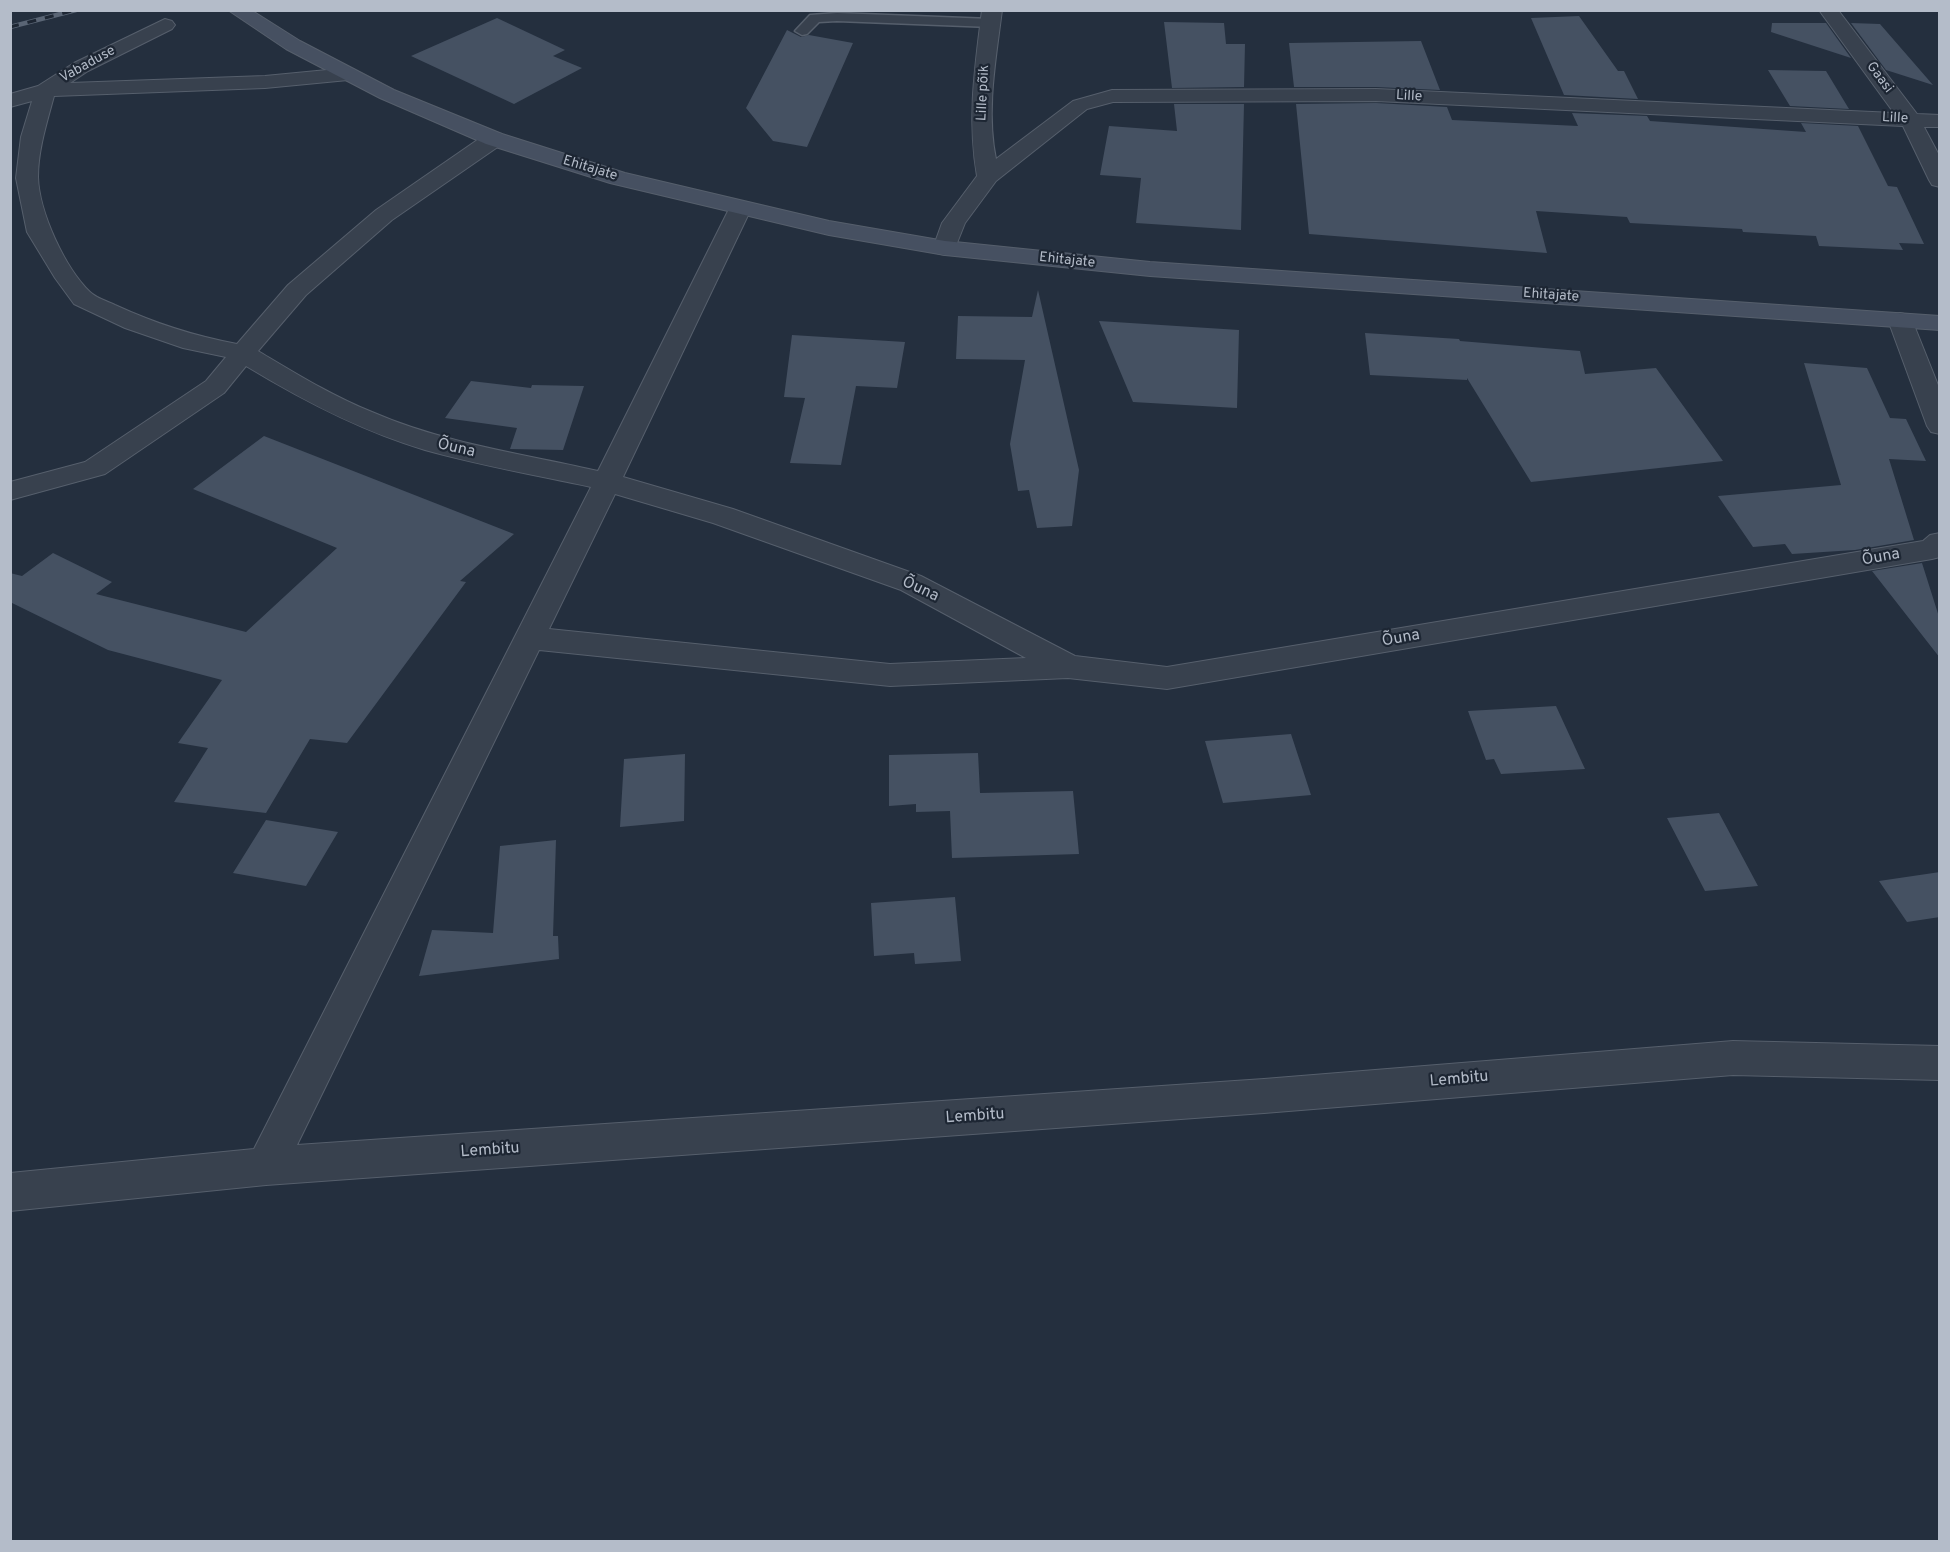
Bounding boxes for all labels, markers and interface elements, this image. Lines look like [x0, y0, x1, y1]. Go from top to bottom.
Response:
street label: Vabaduse [57, 43, 119, 87]
street label: Gaasi [1862, 59, 1896, 97]
street label: Lille põik [974, 64, 994, 122]
street label: Lille [1395, 88, 1423, 106]
street label: Lille [1881, 110, 1909, 128]
street label: Ehitajate [561, 153, 619, 185]
street label: Ehitajate [1038, 250, 1096, 272]
street label: Ehitajate [1522, 286, 1580, 306]
street label: Õuna [435, 435, 477, 463]
street label: Õuna [1860, 545, 1902, 571]
street label: Õuna [899, 573, 941, 607]
street label: Õuna [1380, 626, 1422, 652]
street label: Lembitu [1429, 1068, 1489, 1092]
street label: Lembitu [945, 1105, 1005, 1129]
street label: Lembitu [460, 1139, 520, 1163]

